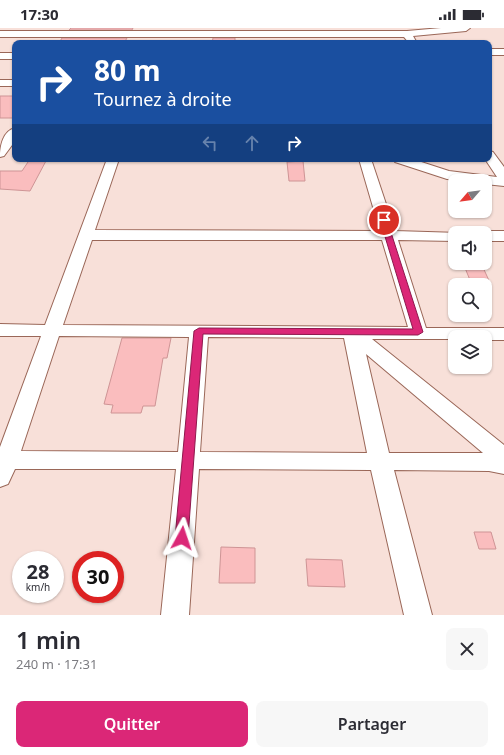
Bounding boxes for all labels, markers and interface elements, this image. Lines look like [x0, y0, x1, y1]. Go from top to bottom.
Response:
text: 17:30 [20, 4, 59, 24]
text: 80 m [94, 51, 161, 89]
icon: right [28, 56, 80, 108]
text: Tournez à droite [94, 87, 232, 111]
icon: left [199, 132, 221, 154]
icon: ahead [241, 132, 263, 154]
icon: right [283, 132, 305, 154]
north arrow [448, 174, 492, 218]
map controls [448, 174, 492, 374]
pin [367, 203, 401, 237]
icon: arrive [373, 209, 395, 231]
button: sound [448, 226, 492, 270]
button: search [448, 278, 492, 322]
button: layers [448, 330, 492, 374]
position arrow [161, 517, 203, 559]
speed limit sign: 30 [72, 551, 124, 603]
text: 28 [27, 558, 49, 585]
text: km/h [26, 580, 50, 594]
text: 1 min [16, 623, 81, 656]
button: close [446, 628, 488, 670]
text: 240 m · 17:31 [16, 655, 97, 673]
button: Quitter [16, 701, 248, 747]
button: Partager [256, 701, 488, 747]

